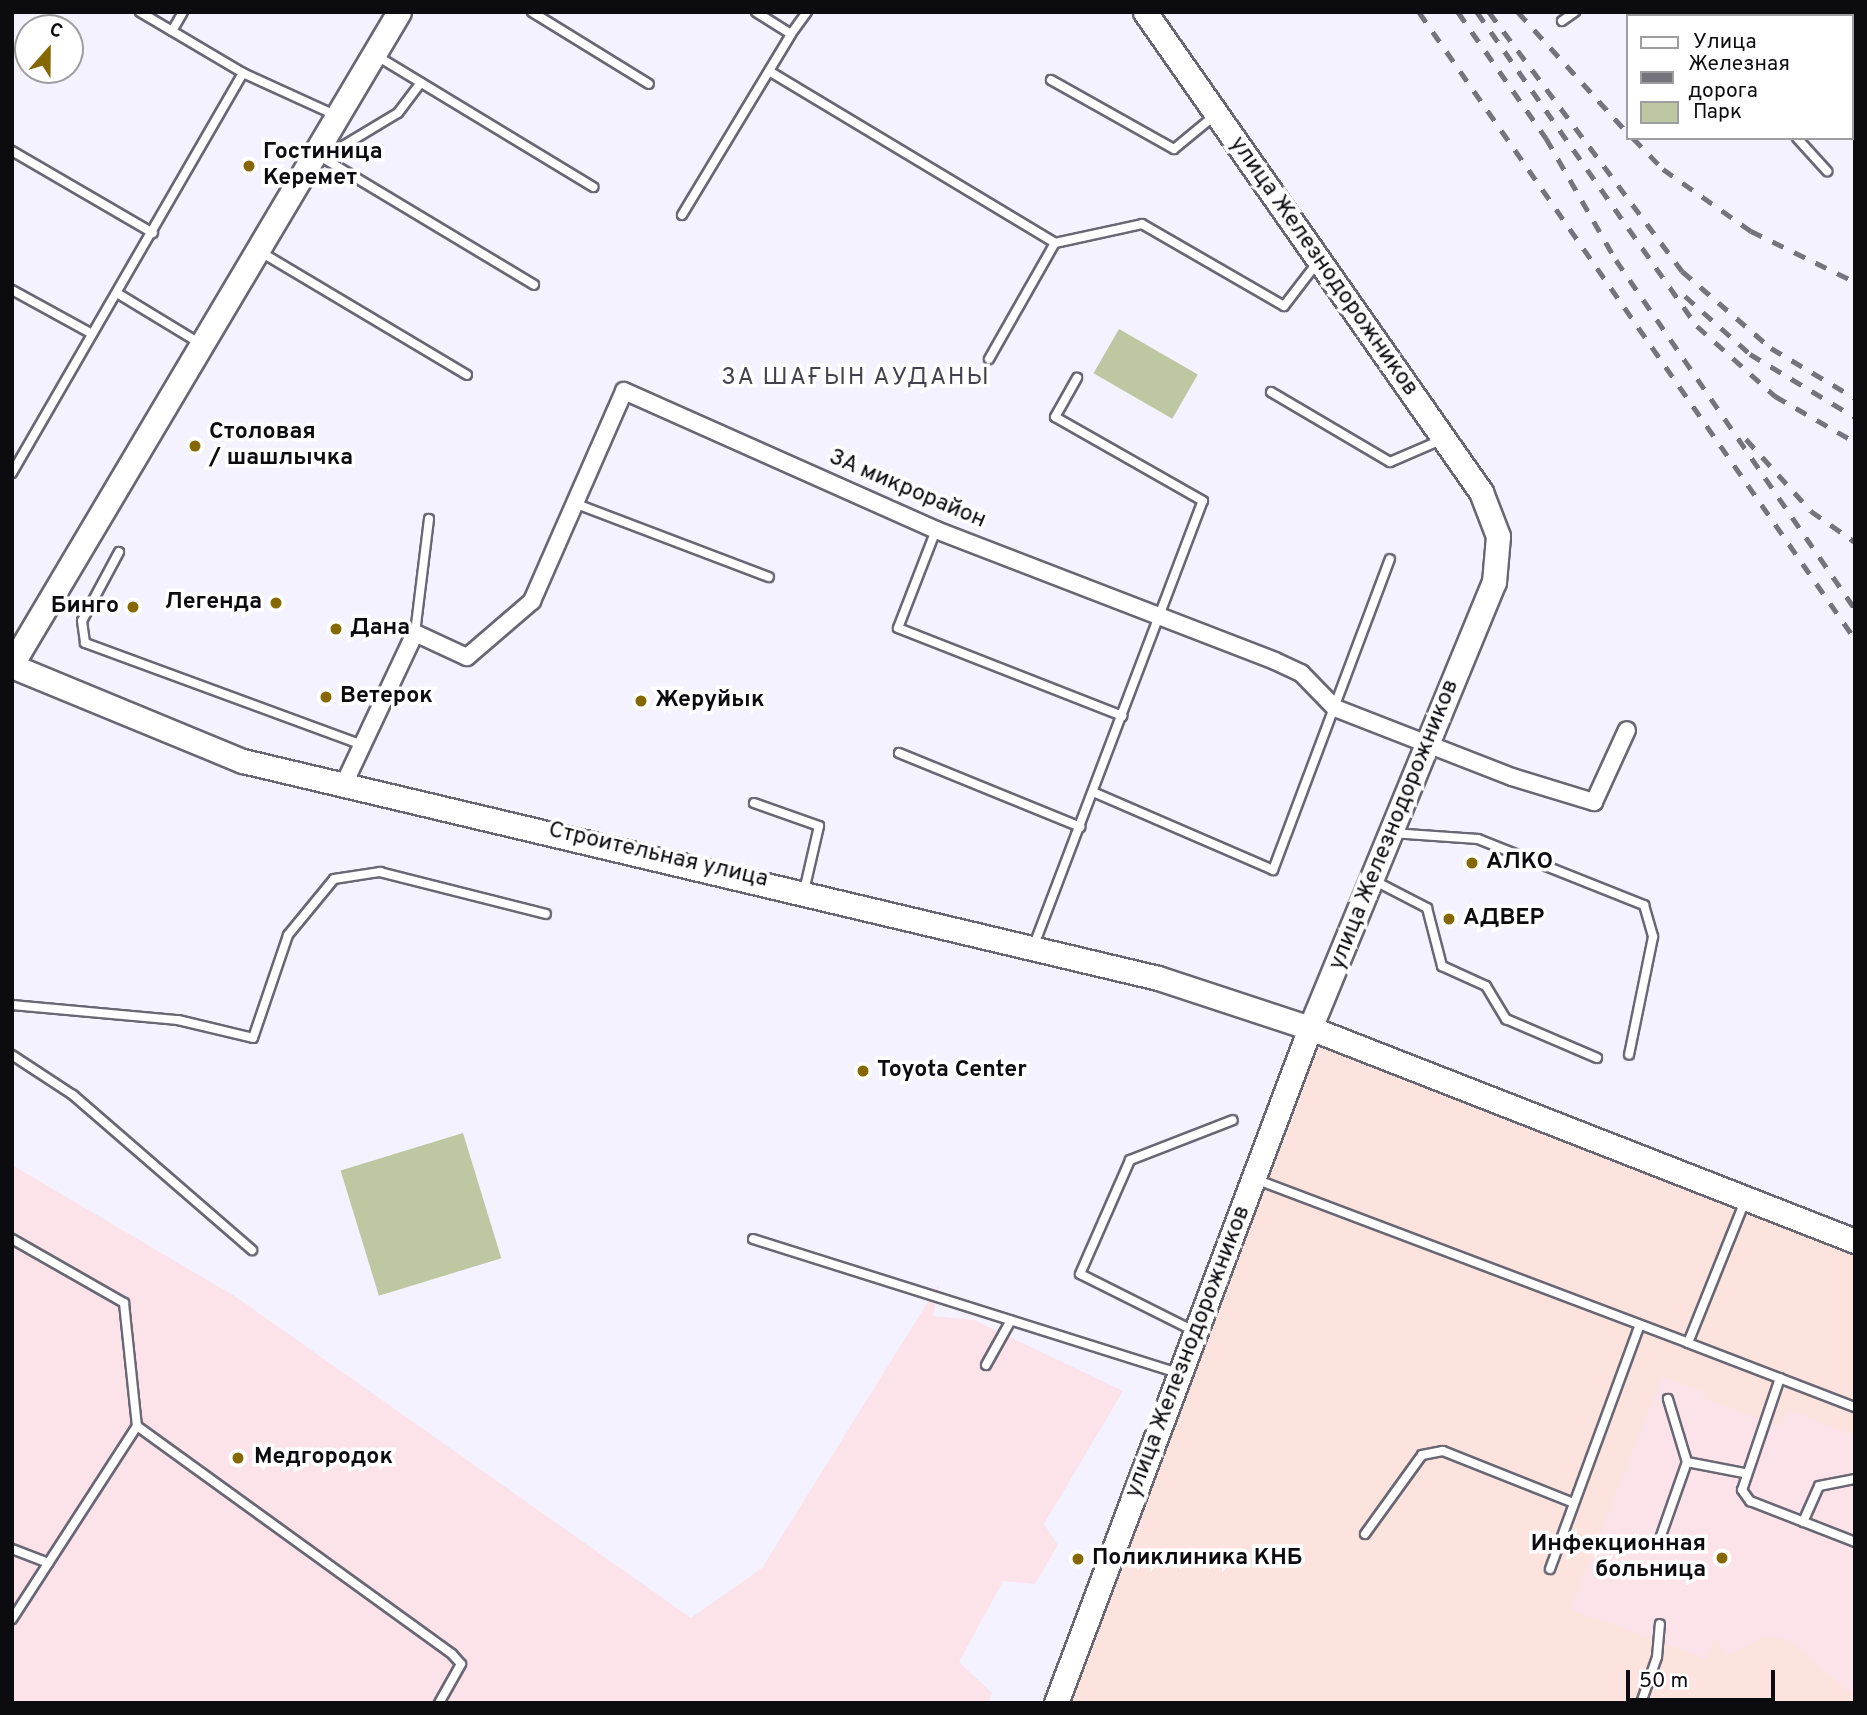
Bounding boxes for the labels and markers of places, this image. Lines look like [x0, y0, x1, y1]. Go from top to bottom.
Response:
place label: Гостиница Керемет [263, 139, 382, 193]
marker: Гостиница Керемет [241, 158, 257, 174]
place label: Столовая / шашлычка [209, 419, 353, 473]
marker: Столовая / шашлычка [187, 438, 203, 454]
place label: Легенда [165, 589, 262, 617]
place label: Бинго [51, 593, 119, 621]
marker: Легенда [268, 595, 284, 611]
marker: Бинго [125, 599, 141, 615]
place label: Дана [350, 615, 410, 643]
marker: Дана [328, 621, 344, 637]
place label: Ветерок [340, 683, 433, 711]
place label: Жеруйык [655, 687, 765, 715]
marker: Ветерок [318, 689, 334, 705]
marker: Жеруйык [633, 693, 649, 709]
place label: АЛКО [1486, 849, 1553, 877]
marker: АЛКО [1464, 855, 1480, 871]
place label: АДВЕР [1463, 905, 1544, 933]
marker: АДВЕР [1441, 911, 1457, 927]
place label: Toyota Center [877, 1057, 1027, 1085]
marker: Toyota Center [855, 1063, 871, 1079]
place label: Медгородок [254, 1444, 393, 1472]
marker: Медгородок [228, 1448, 248, 1468]
place label: Инфекционная больница [1531, 1531, 1706, 1585]
place label: Поликлиника КНБ [1092, 1545, 1302, 1573]
marker: Инфекционная больница [1712, 1548, 1732, 1568]
marker: Поликлиника КНБ [1070, 1551, 1086, 1567]

